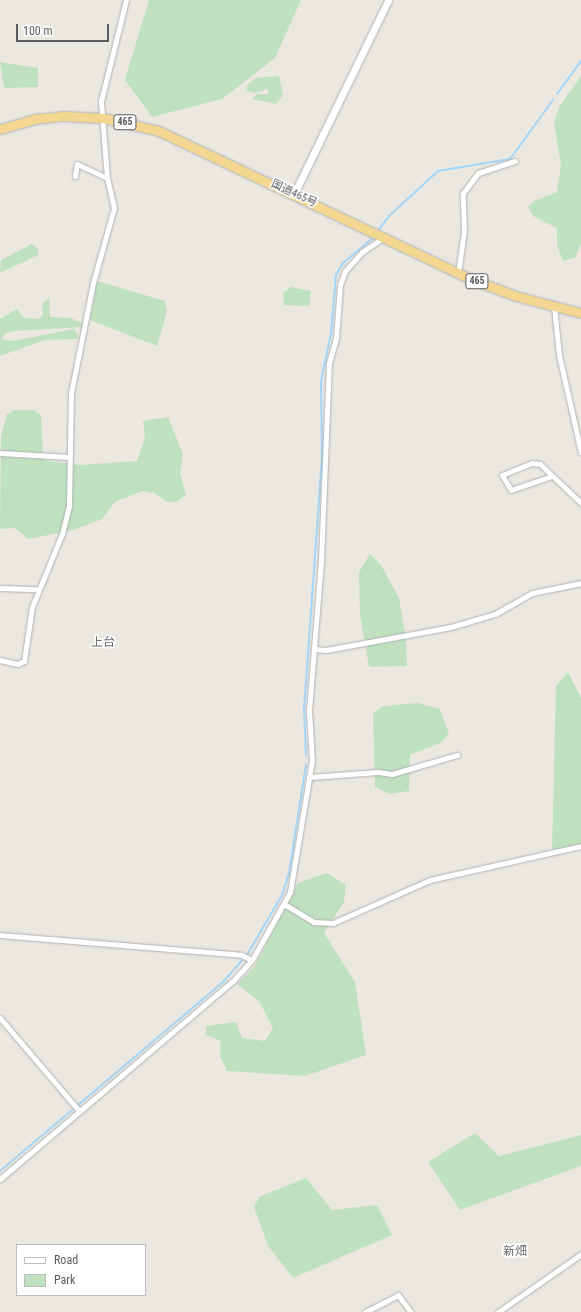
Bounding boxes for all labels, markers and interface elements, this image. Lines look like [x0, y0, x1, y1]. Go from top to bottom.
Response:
scale bar [18, 16, 111, 42]
text: 100 m [23, 24, 53, 38]
road number: 465 [113, 114, 137, 130]
street label: 国道465号 [269, 178, 319, 210]
road number: 465 [465, 273, 489, 289]
district label: 上台 [91, 636, 115, 650]
legend [16, 1244, 146, 1296]
district label: 新畑 [503, 1245, 527, 1259]
text: Road [54, 1253, 78, 1267]
text: Park [54, 1273, 75, 1287]

